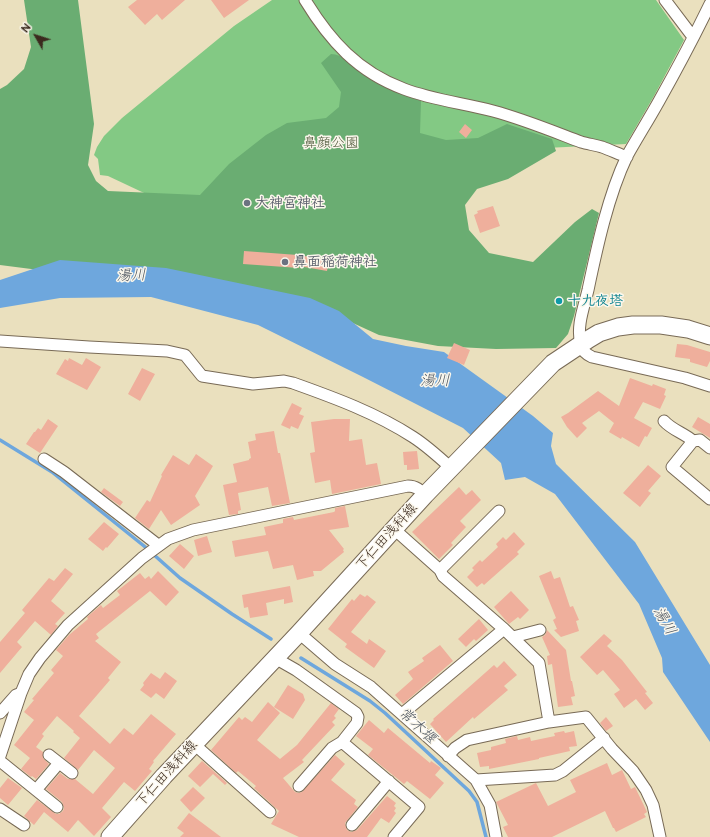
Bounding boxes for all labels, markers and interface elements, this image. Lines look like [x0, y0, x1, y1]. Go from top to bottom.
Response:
north arrow [16, 16, 56, 56]
text: N [19, 21, 34, 35]
park label: 鼻顔公園 [303, 135, 359, 151]
place label: 大神宮神社 [255, 195, 325, 211]
marker: 大神宮神社 [242, 198, 252, 208]
place label: 鼻面稲荷神社 [293, 254, 377, 270]
marker: 鼻面稲荷神社 [280, 257, 290, 267]
water label: 湯川 [116, 266, 146, 286]
place label: 十九夜塔 [567, 293, 623, 309]
marker: 十九夜塔 [554, 296, 564, 306]
water label: 湯川 [420, 372, 450, 390]
street label: 下仁田浅科線 [353, 500, 421, 574]
water label: 湯川 [649, 604, 679, 638]
water label: 常木堰 [394, 704, 440, 748]
street label: 下仁田浅科線 [133, 737, 201, 811]

